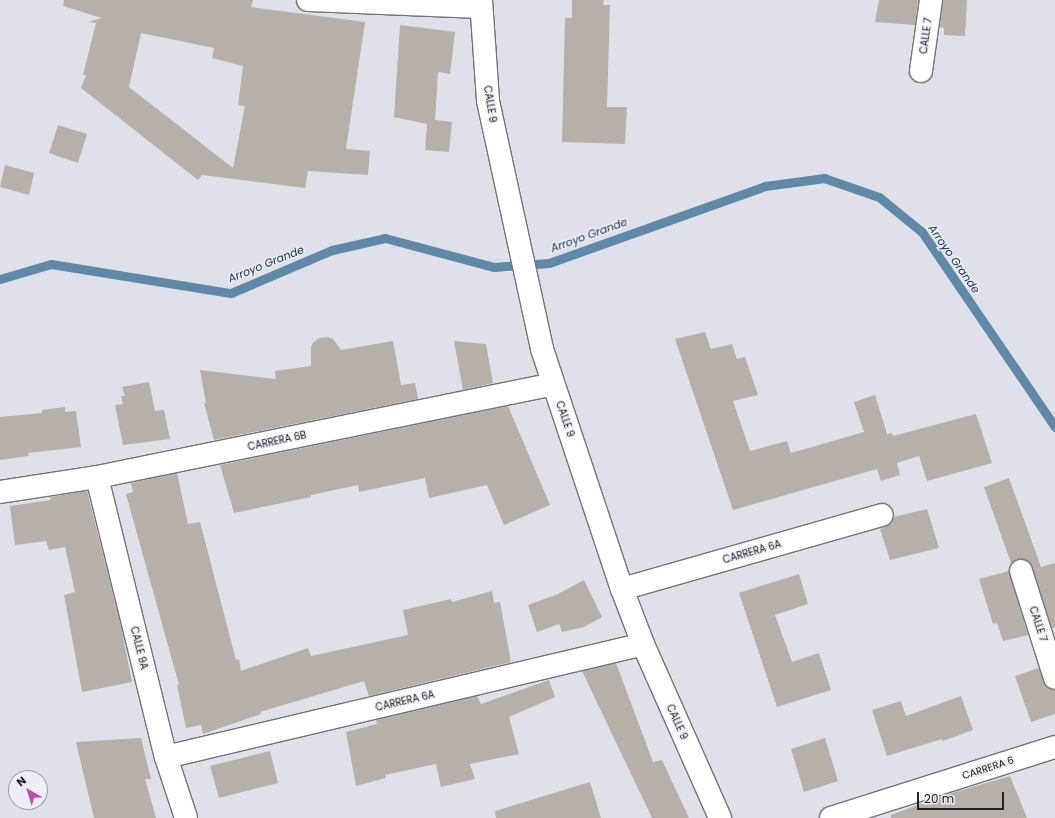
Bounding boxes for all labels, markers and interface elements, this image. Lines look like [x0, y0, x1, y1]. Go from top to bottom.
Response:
street label: CALLE 7 [918, 17, 934, 55]
street label: CALLE 9 [481, 85, 499, 123]
water label: Arroyo Grande [549, 215, 629, 255]
water label: Arroyo Grande [925, 222, 983, 296]
water label: Arroyo Grande [226, 243, 306, 285]
street label: CALLE 9 [553, 399, 577, 439]
street label: CARRERA 6B [247, 429, 307, 453]
street label: CARRERA 6A [721, 538, 783, 566]
street label: CALLE 7 [1027, 605, 1049, 643]
street label: CALLE 9A [128, 625, 150, 671]
street label: CARRERA 6A [374, 688, 436, 714]
street label: CALLE 9 [664, 703, 690, 741]
street label: CARRERA 6 [961, 754, 1015, 782]
north arrow [8, 770, 48, 810]
text: N [13, 772, 29, 790]
scale bar [919, 784, 1006, 810]
text: 20 m [924, 790, 954, 807]

